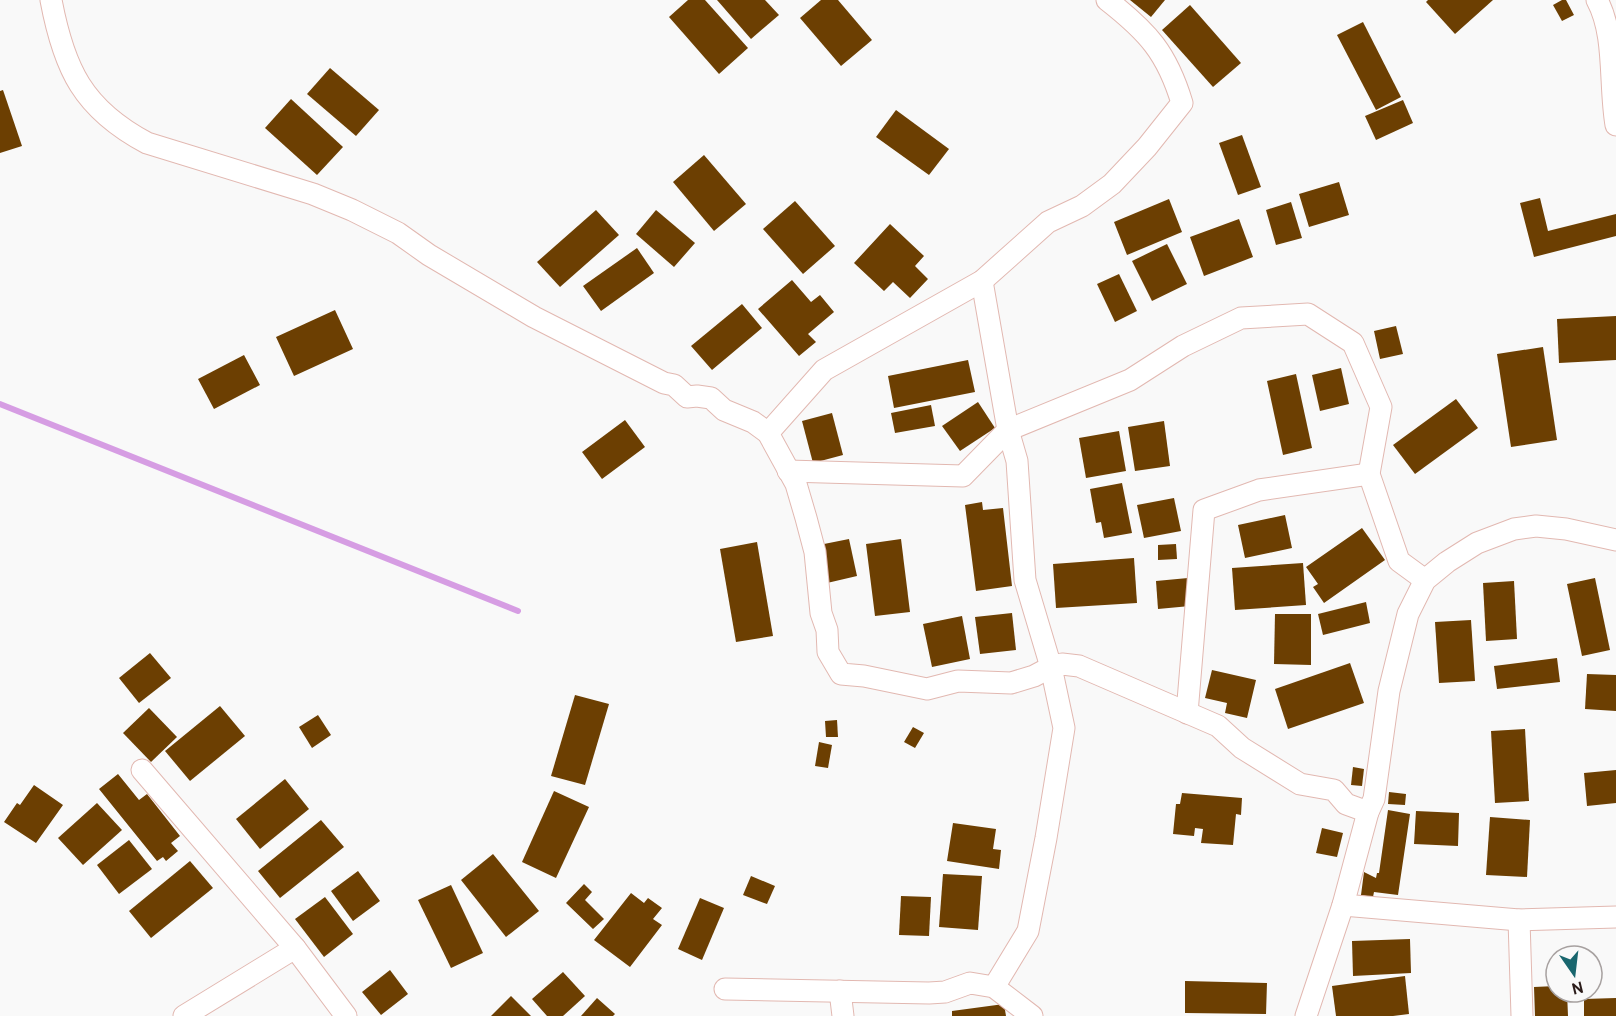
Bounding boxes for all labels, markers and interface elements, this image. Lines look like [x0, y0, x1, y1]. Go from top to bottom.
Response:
north arrow [1544, 944, 1604, 1004]
text: N [1569, 976, 1585, 998]

